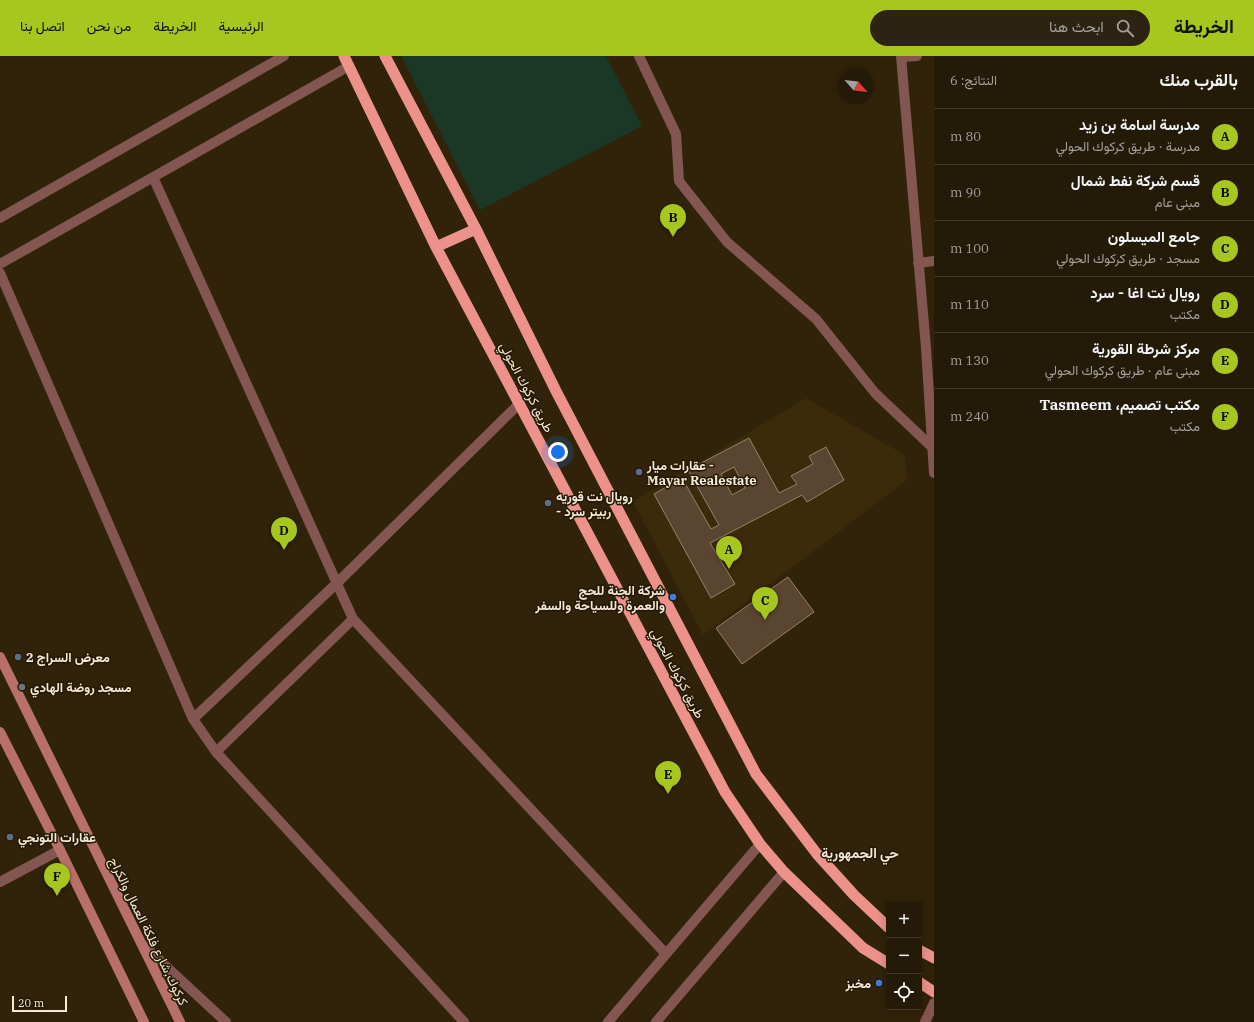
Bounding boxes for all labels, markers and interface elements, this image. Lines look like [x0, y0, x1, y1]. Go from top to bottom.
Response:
search box [870, 10, 1150, 46]
text: الخريطة [1174, 14, 1234, 38]
text: اتصل بنا [20, 17, 65, 35]
text: من نحن [87, 17, 131, 35]
text: الخريطة [153, 17, 196, 35]
text: الرئيسية [218, 17, 264, 35]
text: ابحث هنا [1049, 17, 1104, 36]
icon: search [1114, 17, 1136, 39]
north arrow [838, 68, 874, 104]
text: بالقرب منك [1159, 69, 1238, 91]
text: النتائج: 6 [950, 72, 997, 89]
text: مدرسة اسامة بن زيد [1079, 115, 1200, 134]
text: 80 m [950, 128, 981, 145]
text: A [1220, 128, 1230, 145]
text: مدرسة · طريق كركوك الحولي [1056, 138, 1200, 155]
text: قسم شركة نفط شمال [1071, 171, 1200, 190]
text: 90 m [950, 184, 981, 201]
text: B [1220, 184, 1230, 201]
text: مبنى عام [1155, 194, 1200, 211]
pin: B [660, 204, 686, 237]
text: جامع الميسلون [1108, 227, 1200, 246]
text: 100 m [950, 240, 989, 257]
text: C [1221, 240, 1229, 257]
text: مسجد · طريق كركوك الحولي [1056, 250, 1200, 267]
text: رويال نت اغا - سرد [1090, 283, 1200, 302]
text: 110 m [950, 296, 989, 313]
text: D [1220, 296, 1230, 313]
text: مكتب [1170, 306, 1200, 323]
street label: طريق كركوك الحولي [494, 339, 557, 436]
text: مركز شرطة القورية [1092, 339, 1200, 358]
text: 130 m [950, 352, 989, 369]
text: E [1221, 352, 1229, 369]
text: مبنى عام · طريق كركوك الحولي [1045, 362, 1200, 379]
text: مكتب تصميم، Tasmeem [1040, 395, 1200, 414]
text: 240 m [950, 408, 989, 425]
text: F [1221, 408, 1229, 425]
text: مكتب [1170, 418, 1200, 435]
your location [548, 442, 568, 462]
place label: عقارات ميار - Mayar Realestate [646, 457, 757, 489]
marker: عقارات ميار - Mayar Realestate [634, 467, 644, 477]
place label: رويال نت قوريه - ربيتر سرد [556, 488, 633, 520]
marker: رويال نت قوريه - ربيتر سرد [543, 498, 553, 508]
pin: D [271, 517, 297, 550]
pin: A [716, 536, 742, 569]
place label: شركة الجنة للحج والعمرة وللسياحة والسفر [534, 582, 665, 614]
pin: C [752, 587, 778, 620]
marker: شركة الجنة للحج والعمرة وللسياحة والسفر [668, 592, 678, 602]
street label: طريق كركوك الحولي [645, 625, 708, 722]
place label: معرض السراج 2 [26, 649, 110, 666]
marker: معرض السراج 2 [13, 652, 23, 662]
place label: مسجد روضة الهادي [30, 679, 132, 698]
marker: مسجد روضة الهادي [17, 682, 27, 692]
pin: E [655, 761, 681, 794]
place label: عقارات التونجي [18, 829, 96, 848]
marker: عقارات التونجي [5, 832, 15, 842]
district label: حي الجمهورية [821, 844, 899, 865]
street label: كركوك,شارع فلكة العمال والكراج [104, 854, 192, 1009]
pin: F [44, 863, 70, 896]
map controls [886, 902, 922, 1010]
button: + [886, 902, 922, 938]
button: − [886, 938, 922, 974]
button: locate [886, 974, 922, 1010]
place label: مخبز [844, 975, 871, 992]
marker: مخبز [874, 978, 884, 988]
scale bar [12, 994, 67, 1013]
text: 20 m [18, 996, 44, 1010]

